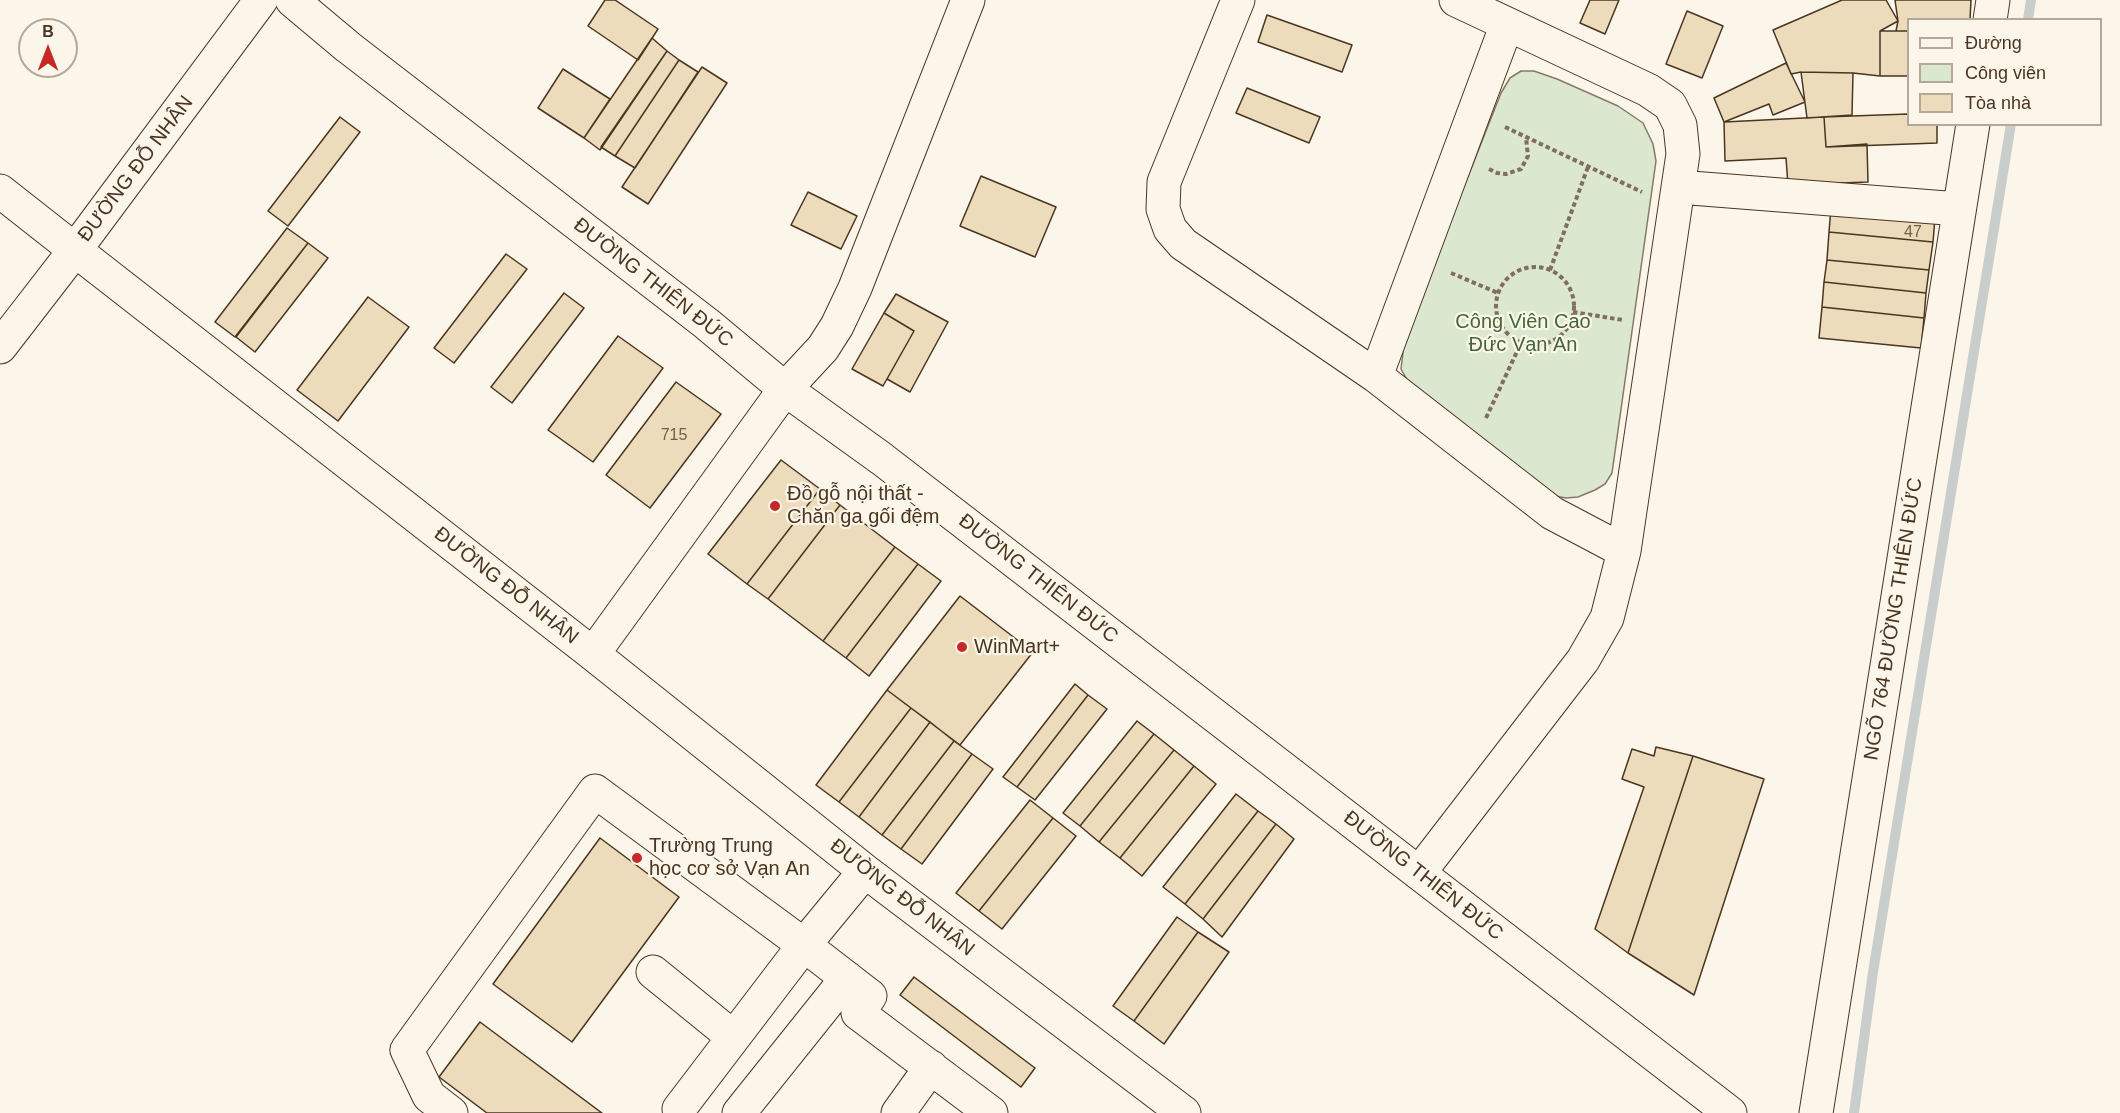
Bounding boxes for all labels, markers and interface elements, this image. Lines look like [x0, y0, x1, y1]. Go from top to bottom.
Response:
north arrow [18, 18, 78, 78]
legend [1907, 18, 2102, 126]
text: B [42, 23, 54, 40]
text: Đường [1965, 33, 2022, 53]
text: Công viên [1965, 63, 2046, 83]
street label: ĐƯỜNG ĐỖ NHÂN [73, 91, 199, 247]
text: Tòa nhà [1965, 93, 2031, 113]
street label: ĐƯỜNG THIÊN ĐỨC [568, 213, 738, 353]
house number: 47 [1904, 223, 1922, 243]
park label: Công Viên Cao Đức Vạn An [1455, 310, 1591, 357]
house number: 715 [661, 426, 687, 446]
street label: NGÕ 764 ĐƯỜNG THIÊN ĐỨC [1860, 476, 1928, 762]
place label: Đồ gỗ nội thất - Chăn ga gối đệm [787, 482, 939, 529]
marker: Đồ gỗ nội thất - Chăn ga gối đệm [768, 499, 782, 513]
street label: ĐƯỜNG THIÊN ĐỨC [953, 509, 1123, 649]
street label: ĐƯỜNG ĐỖ NHÂN [429, 522, 583, 650]
place label: WinMart+ [974, 635, 1060, 659]
marker: WinMart+ [955, 640, 969, 654]
street label: ĐƯỜNG THIÊN ĐỨC [1338, 806, 1508, 946]
place label: Trường Trung học cơ sở Vạn An [649, 834, 810, 881]
street label: ĐƯỜNG ĐỖ NHÂN [825, 834, 979, 962]
marker: Trường Trung học cơ sở Vạn An [630, 851, 644, 865]

